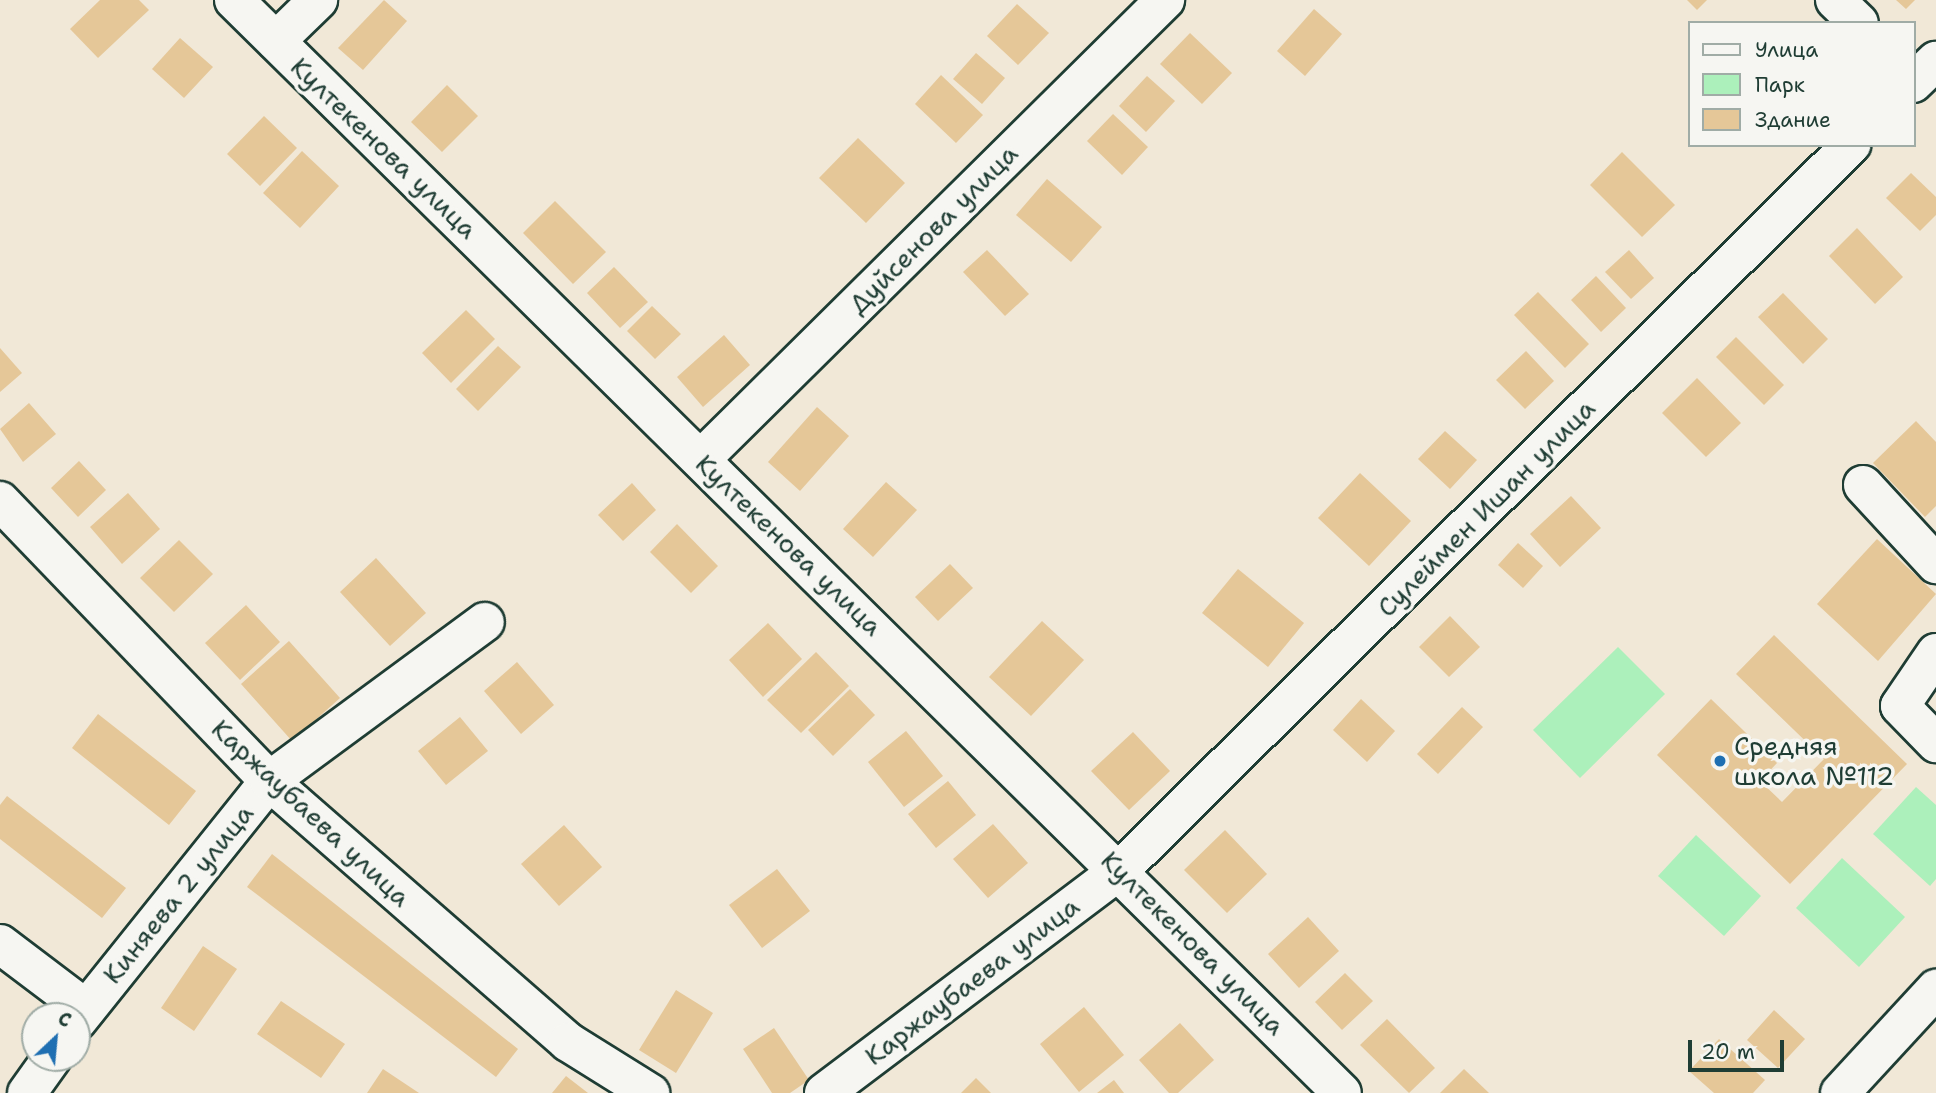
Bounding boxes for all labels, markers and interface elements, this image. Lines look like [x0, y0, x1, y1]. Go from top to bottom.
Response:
legend [1688, 21, 1915, 147]
text: Улица [1755, 36, 1818, 64]
street label: Култекенова улица [284, 51, 484, 245]
text: Парк [1755, 71, 1805, 99]
text: Здание [1755, 106, 1831, 134]
street label: Дуйсенова улица [842, 138, 1024, 320]
street label: Сулеймен Ишан улица [1371, 393, 1601, 623]
street label: Култекенова улица [689, 448, 889, 642]
street label: Каржаубаева улица [205, 713, 417, 913]
place label: Средняя школа №112 [1734, 730, 1894, 792]
marker: Средняя школа №112 [1712, 753, 1728, 769]
street label: Киняева 2 улица [96, 798, 260, 990]
street label: Култекенова улица [1095, 845, 1291, 1041]
street label: Каржаубаева улица [859, 890, 1085, 1072]
north arrow [21, 1002, 91, 1072]
text: С [54, 1006, 75, 1033]
scale bar [1691, 1026, 1787, 1070]
text: 20 m [1701, 1038, 1755, 1066]

